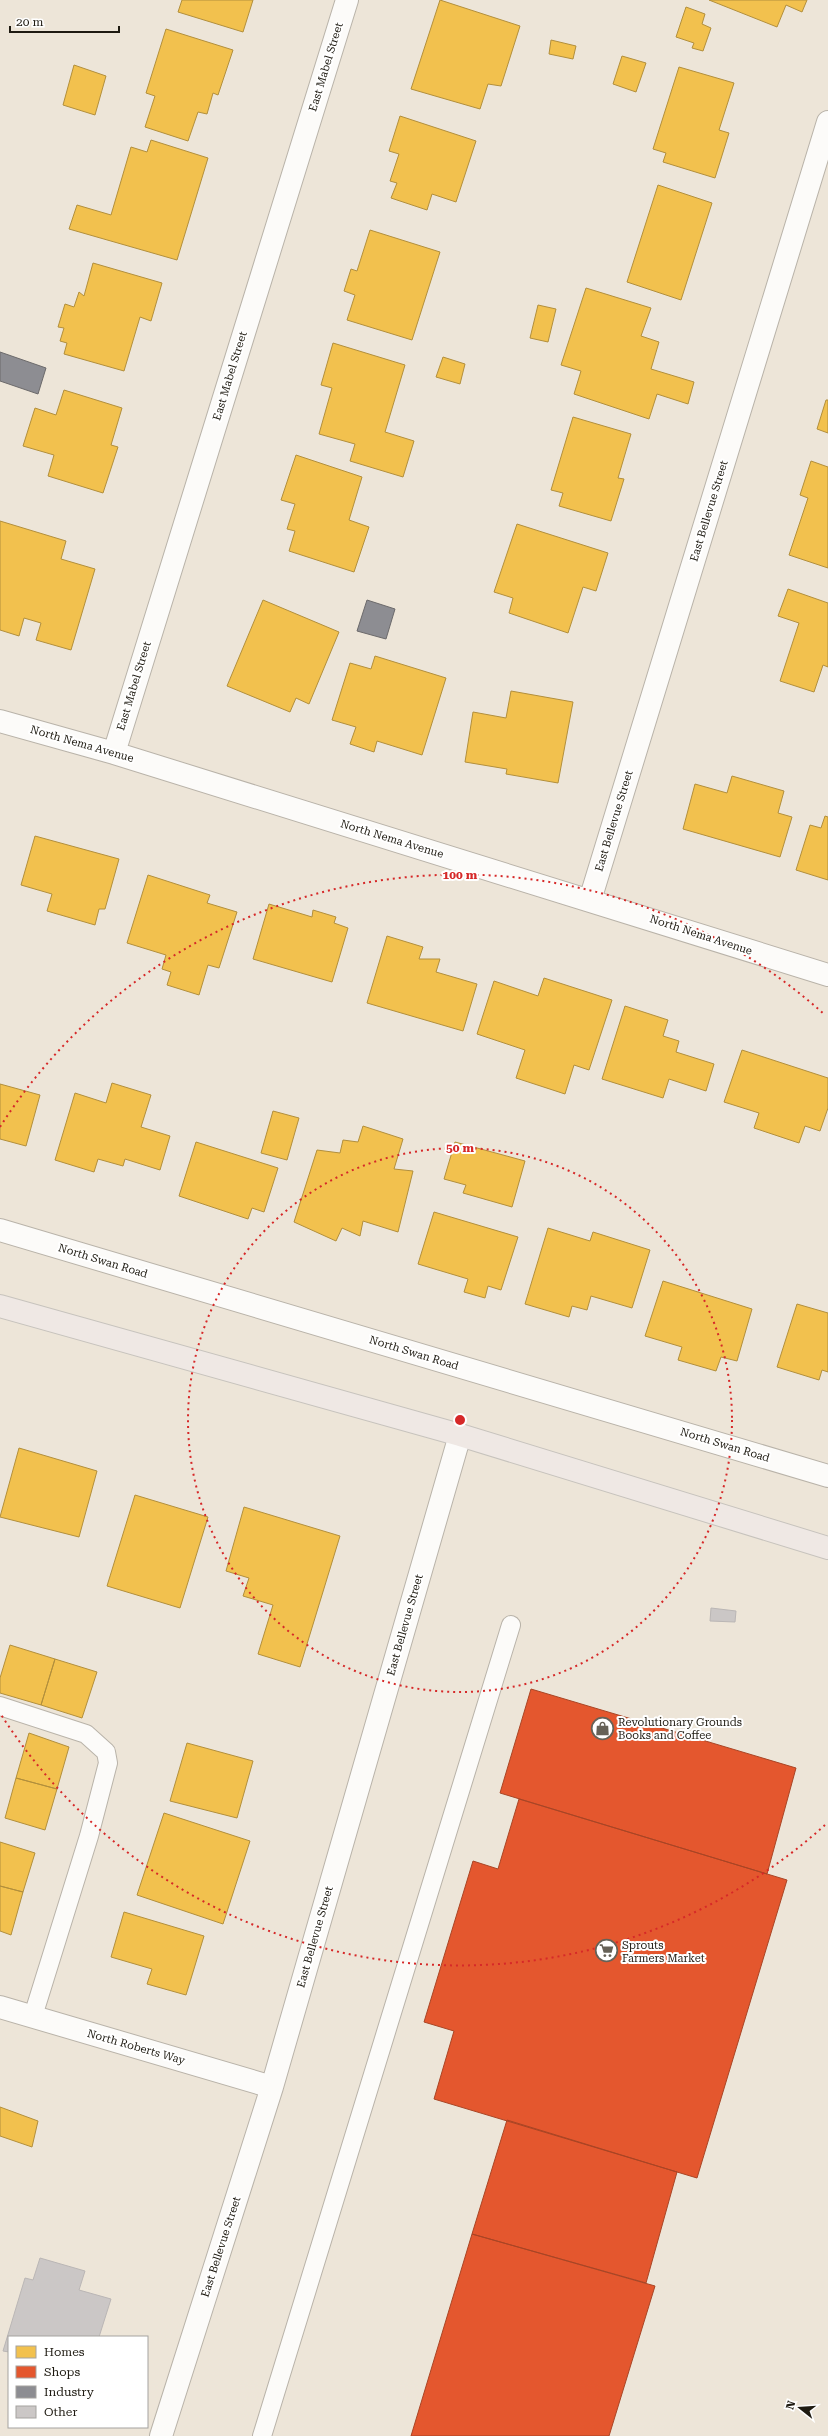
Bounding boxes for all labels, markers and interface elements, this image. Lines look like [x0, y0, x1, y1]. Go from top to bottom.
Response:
scale bar [10, 8, 119, 34]
text: 20 m [16, 15, 43, 29]
street label: East Mabel Street [306, 21, 346, 113]
street label: East Mabel Street [210, 330, 250, 422]
street label: East Bellevue Street [687, 459, 731, 563]
street label: East Mabel Street [114, 640, 154, 732]
street label: North Nema Avenue [29, 723, 135, 765]
street label: East Bellevue Street [592, 769, 636, 873]
street label: North Nema Avenue [339, 817, 445, 861]
text: 100 m [443, 868, 478, 882]
street label: North Nema Avenue [648, 912, 754, 958]
text: 50 m [446, 1141, 474, 1155]
street label: North Swan Road [57, 1241, 149, 1281]
street label: North Swan Road [368, 1333, 460, 1373]
centre of rings [453, 1413, 467, 1427]
street label: North Swan Road [679, 1425, 771, 1465]
street label: East Bellevue Street [384, 1573, 426, 1677]
shop icon: Revolutionary Grounds Books and Coffee [589, 1715, 615, 1741]
place label: Revolutionary Grounds Books and Coffee [618, 1716, 742, 1742]
street label: East Bellevue Street [294, 1885, 336, 1989]
supermarket icon: Sprouts Farmers Market [593, 1938, 619, 1964]
place label: Sprouts Farmers Market [622, 1939, 705, 1965]
street label: North Roberts Way [86, 2027, 187, 2067]
street label: East Bellevue Street [199, 2195, 243, 2299]
legend [8, 2336, 148, 2428]
text: Homes [44, 2345, 85, 2359]
text: Shops [44, 2365, 80, 2379]
text: Industry [44, 2385, 95, 2399]
north arrow [780, 2388, 820, 2428]
text: N [783, 2399, 799, 2411]
text: Other [44, 2405, 77, 2419]

